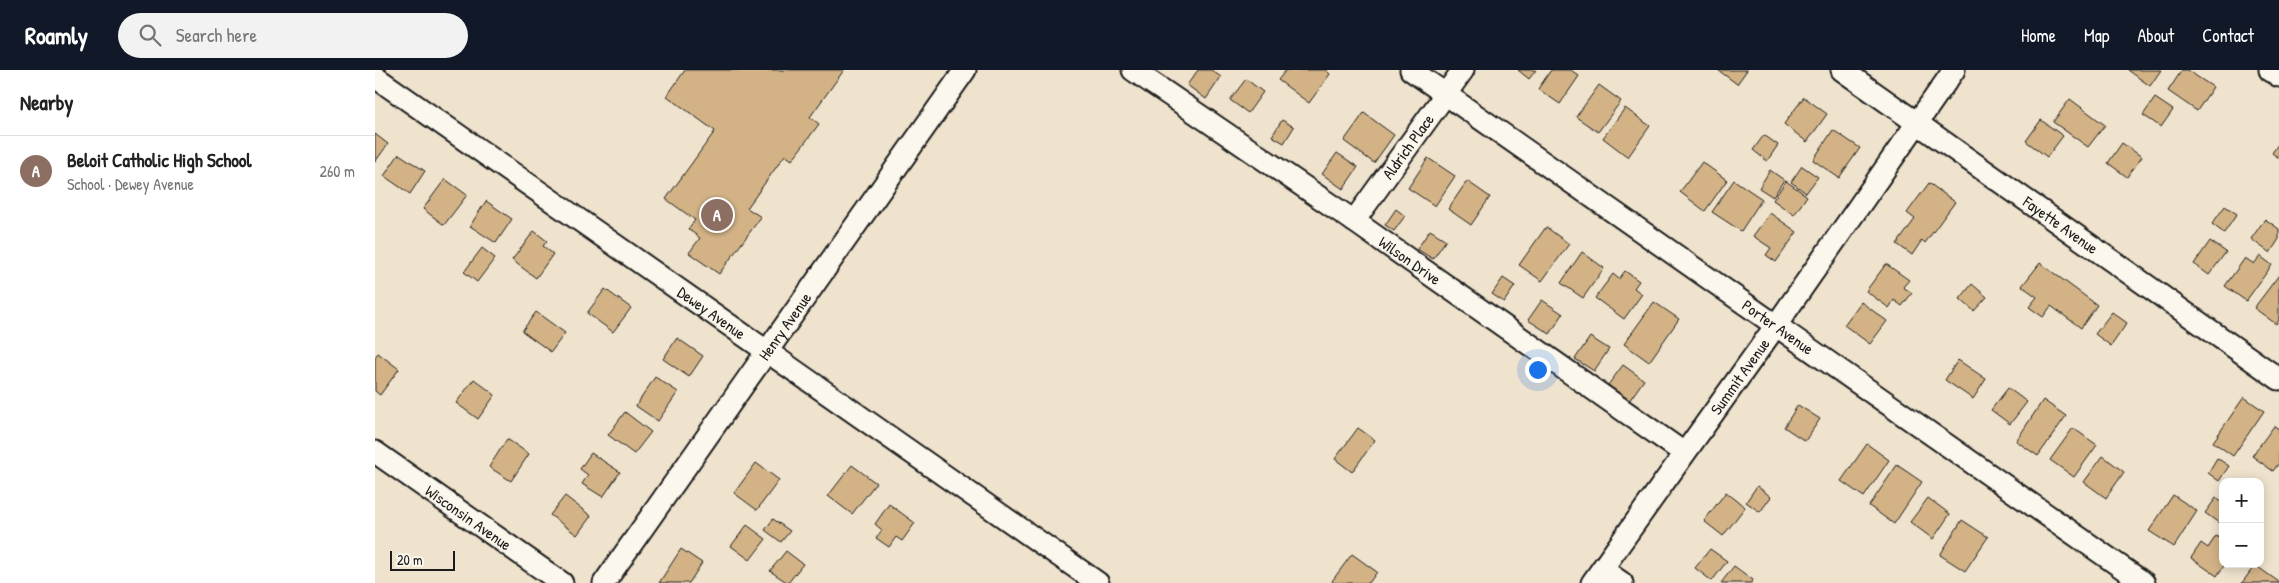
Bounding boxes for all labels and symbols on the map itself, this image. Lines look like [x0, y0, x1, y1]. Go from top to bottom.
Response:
street label: Aldrich Place [1377, 109, 1439, 183]
street label: Fayette Avenue [2018, 190, 2103, 259]
pin: A [701, 196, 733, 234]
street label: Wilson Drive [1374, 231, 1446, 290]
street label: Dewey Avenue [673, 281, 751, 345]
street label: Henry Avenue [753, 287, 817, 365]
street label: Porter Avenue [1738, 294, 1819, 360]
street label: Summit Avenue [1705, 333, 1775, 419]
your location [1525, 357, 1551, 383]
street label: Wisconsin Avenue [421, 479, 516, 556]
scale bar [390, 548, 455, 571]

